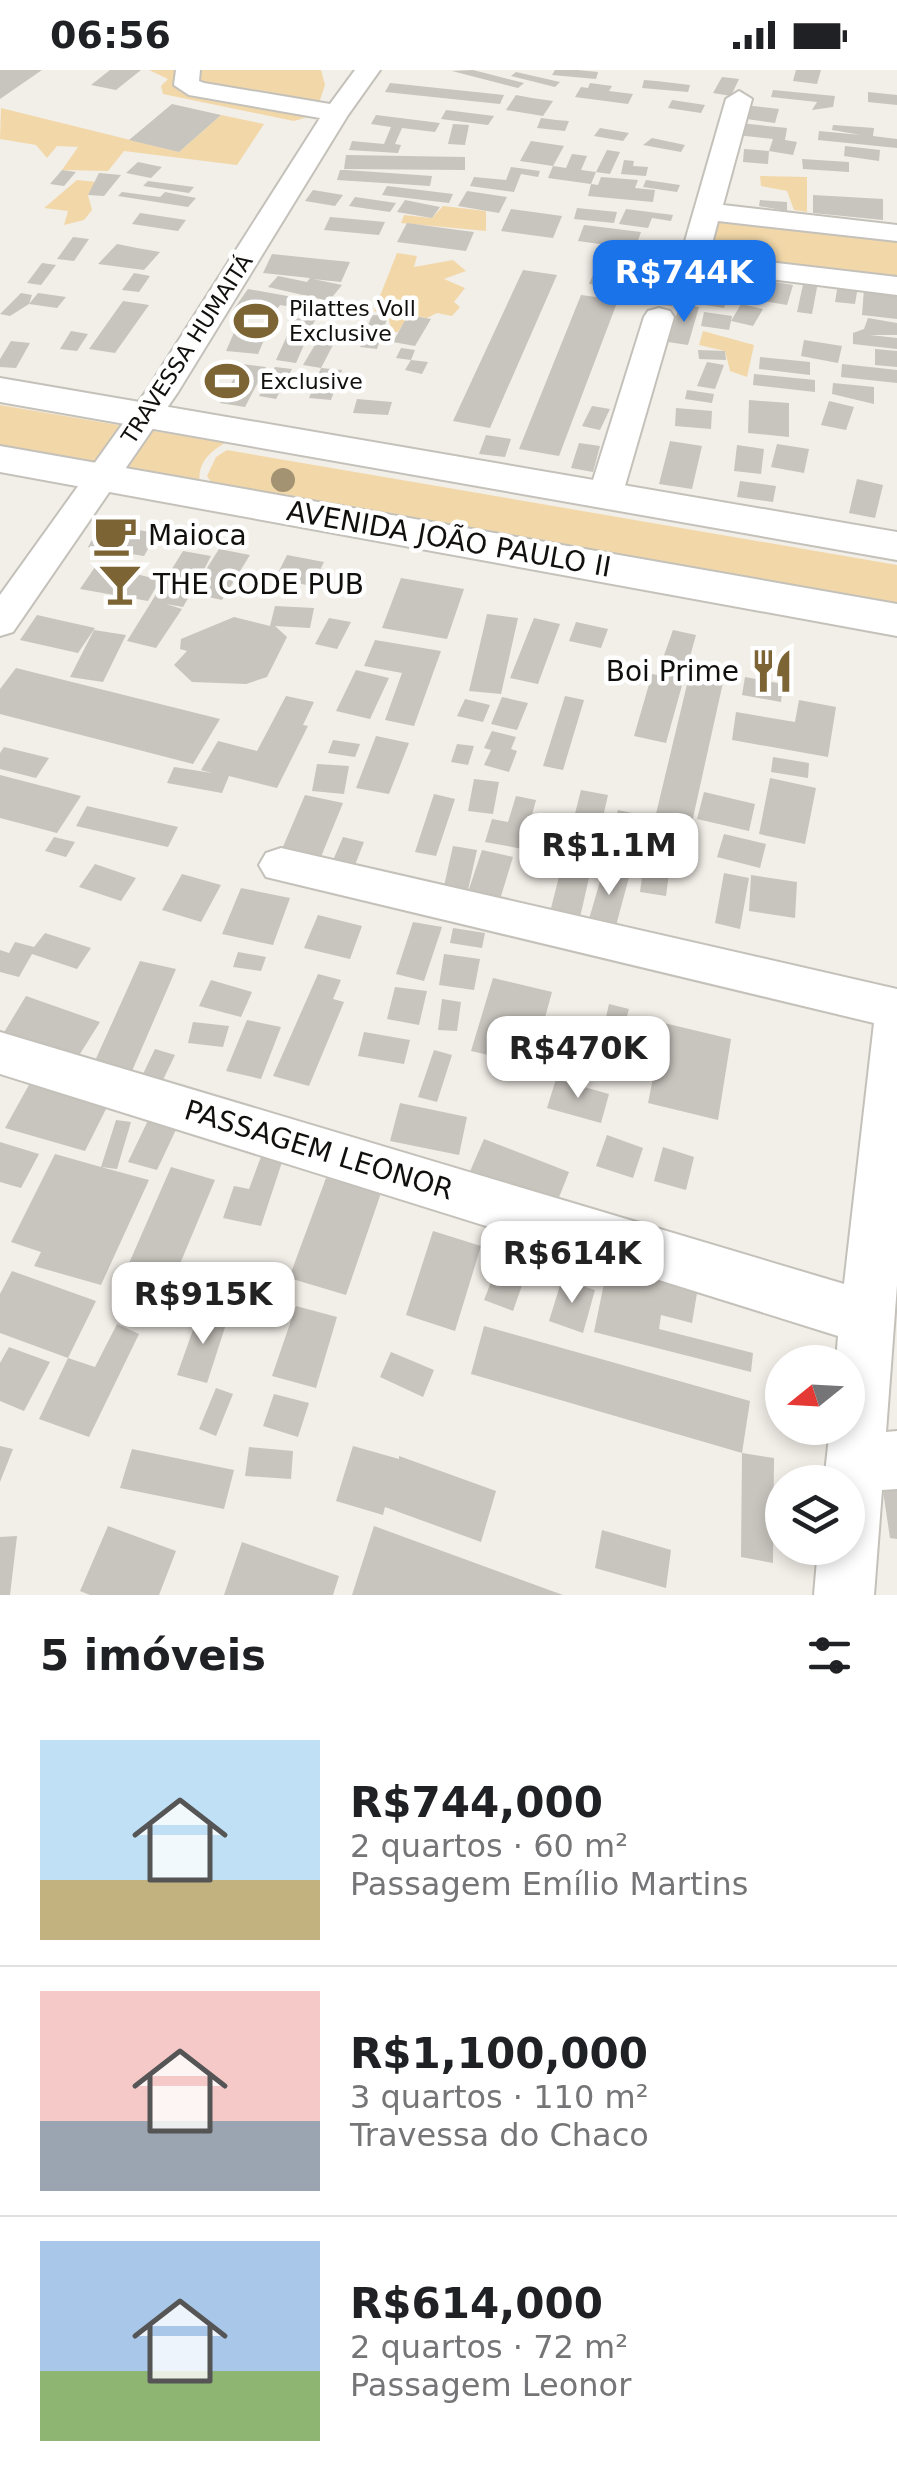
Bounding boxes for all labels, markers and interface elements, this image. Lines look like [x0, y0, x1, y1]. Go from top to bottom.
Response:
text: 06:56 [50, 13, 171, 57]
pin: R$744K [603, 240, 765, 325]
street label: TRAVESSA HUMAITÁ [116, 250, 258, 449]
text: R$744K [615, 253, 753, 291]
place label: Pilattes Voll Exclusive [289, 296, 416, 346]
sports icon: Pilattes Voll Exclusive [232, 297, 280, 345]
sports icon: Exclusive [203, 357, 251, 405]
place label: Exclusive [260, 369, 363, 394]
street label: AVENIDA JOÃO PAULO II [284, 494, 614, 584]
cafe icon: Maioca [91, 511, 139, 559]
place label: Maioca [148, 519, 247, 552]
bar icon: THE CODE PUB [96, 560, 144, 608]
place label: THE CODE PUB [152, 568, 364, 601]
restaurant icon: Boi Prime [748, 647, 796, 695]
place label: Boi Prime [606, 655, 739, 688]
pin: R$1.1M [528, 813, 690, 898]
text: R$1.1M [541, 826, 677, 864]
pin: R$470K [497, 1016, 659, 1101]
text: R$470K [509, 1029, 647, 1067]
street label: PASSAGEM LEONOR [181, 1093, 457, 1207]
pin: R$614K [491, 1221, 653, 1306]
text: R$614K [503, 1234, 641, 1272]
pin: R$915K [122, 1262, 284, 1347]
text: R$915K [134, 1275, 272, 1313]
north arrow [765, 1345, 865, 1445]
map controls [765, 1345, 865, 1565]
button: layers [765, 1465, 865, 1565]
icon: filters [802, 1628, 857, 1683]
text: 5 imóveis [40, 1631, 266, 1680]
text: R$744,000 [350, 1778, 603, 1827]
icon: home [120, 1780, 240, 1900]
text: 2 quartos · 60 m² [350, 1827, 628, 1865]
text: Passagem Emílio Martins [350, 1865, 748, 1903]
text: R$1,100,000 [350, 2029, 648, 2078]
icon: home [120, 2031, 240, 2151]
text: 3 quartos · 110 m² [350, 2078, 648, 2116]
text: Travessa do Chaco [350, 2116, 649, 2154]
text: R$614,000 [350, 2279, 603, 2328]
icon: home [120, 2281, 240, 2401]
text: 2 quartos · 72 m² [350, 2328, 628, 2366]
text: Passagem Leonor [350, 2366, 631, 2404]

